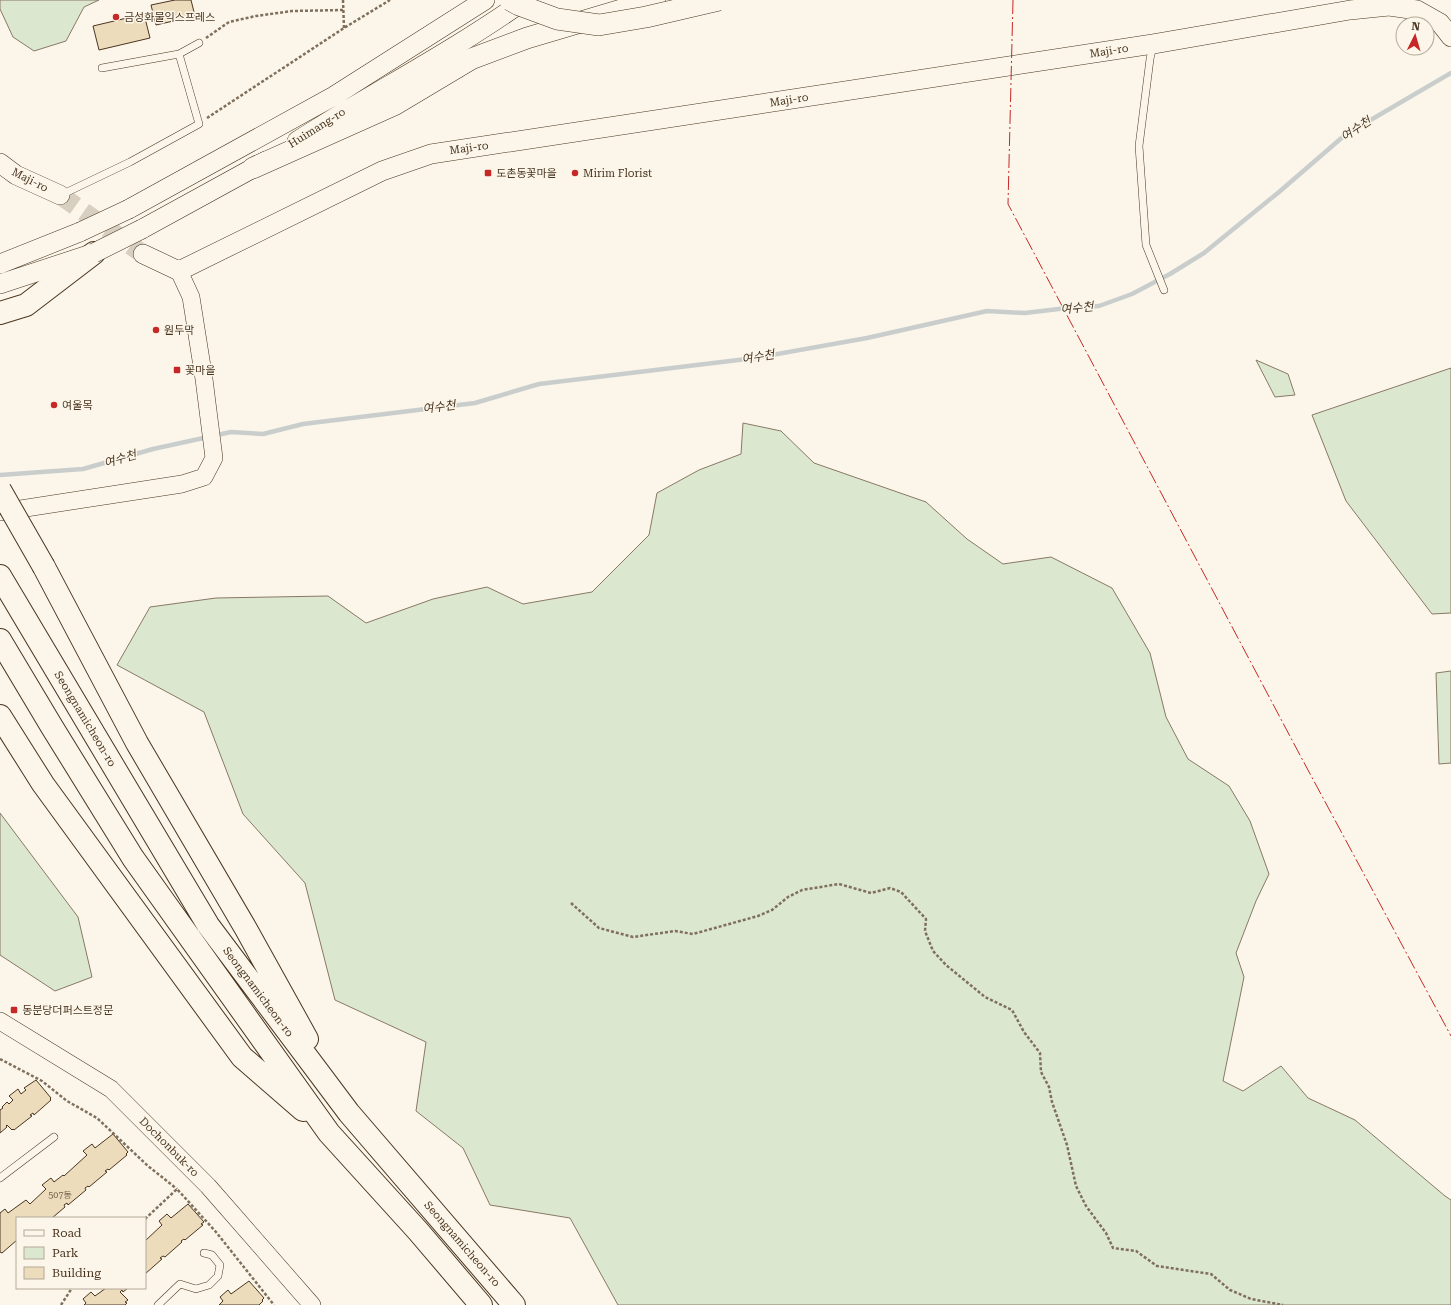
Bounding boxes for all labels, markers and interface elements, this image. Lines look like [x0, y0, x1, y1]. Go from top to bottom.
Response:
place label: 금성화물익스프레스 [124, 11, 215, 24]
marker: 금성화물익스프레스 [111, 12, 121, 22]
north arrow [1395, 16, 1435, 56]
text: N [1411, 20, 1421, 33]
street label: Maji-ro [1089, 41, 1130, 60]
street label: Maji-ro [769, 90, 810, 109]
street label: Huimang-ro [286, 105, 348, 151]
water label: 여수천 [1338, 113, 1375, 144]
street label: Maji-ro [449, 139, 490, 157]
street label: Maji-ro [10, 165, 51, 195]
place label: 도촌동꽃마을 [496, 167, 557, 180]
place label: Mirim Florist [583, 167, 652, 180]
marker: 도촌동꽃마을 [483, 168, 493, 178]
marker: Mirim Florist [570, 168, 580, 178]
water label: 여수천 [1060, 299, 1096, 316]
place label: 원두막 [164, 324, 194, 337]
marker: 원두막 [151, 325, 161, 335]
water label: 여수천 [741, 347, 777, 367]
place label: 꽃마을 [185, 364, 215, 377]
marker: 꽃마을 [172, 365, 182, 375]
water label: 여수천 [422, 398, 458, 416]
place label: 여울목 [62, 399, 92, 412]
marker: 여울목 [49, 400, 59, 410]
water label: 여수천 [102, 447, 140, 470]
street label: Seongnamicheon-ro [51, 669, 119, 769]
street label: Seongnamicheon-ro [220, 945, 296, 1040]
place label: 동분당더퍼스트정문 [22, 1004, 113, 1017]
marker: 동분당더퍼스트정문 [9, 1005, 19, 1015]
street label: Dochonbuk-ro [137, 1115, 202, 1180]
house number: 507동 [48, 1190, 72, 1200]
street label: Seongnamicheon-ro [421, 1199, 503, 1290]
legend [16, 1217, 146, 1289]
text: Road [52, 1226, 82, 1240]
text: Park [52, 1246, 79, 1260]
text: Building [52, 1266, 101, 1280]

